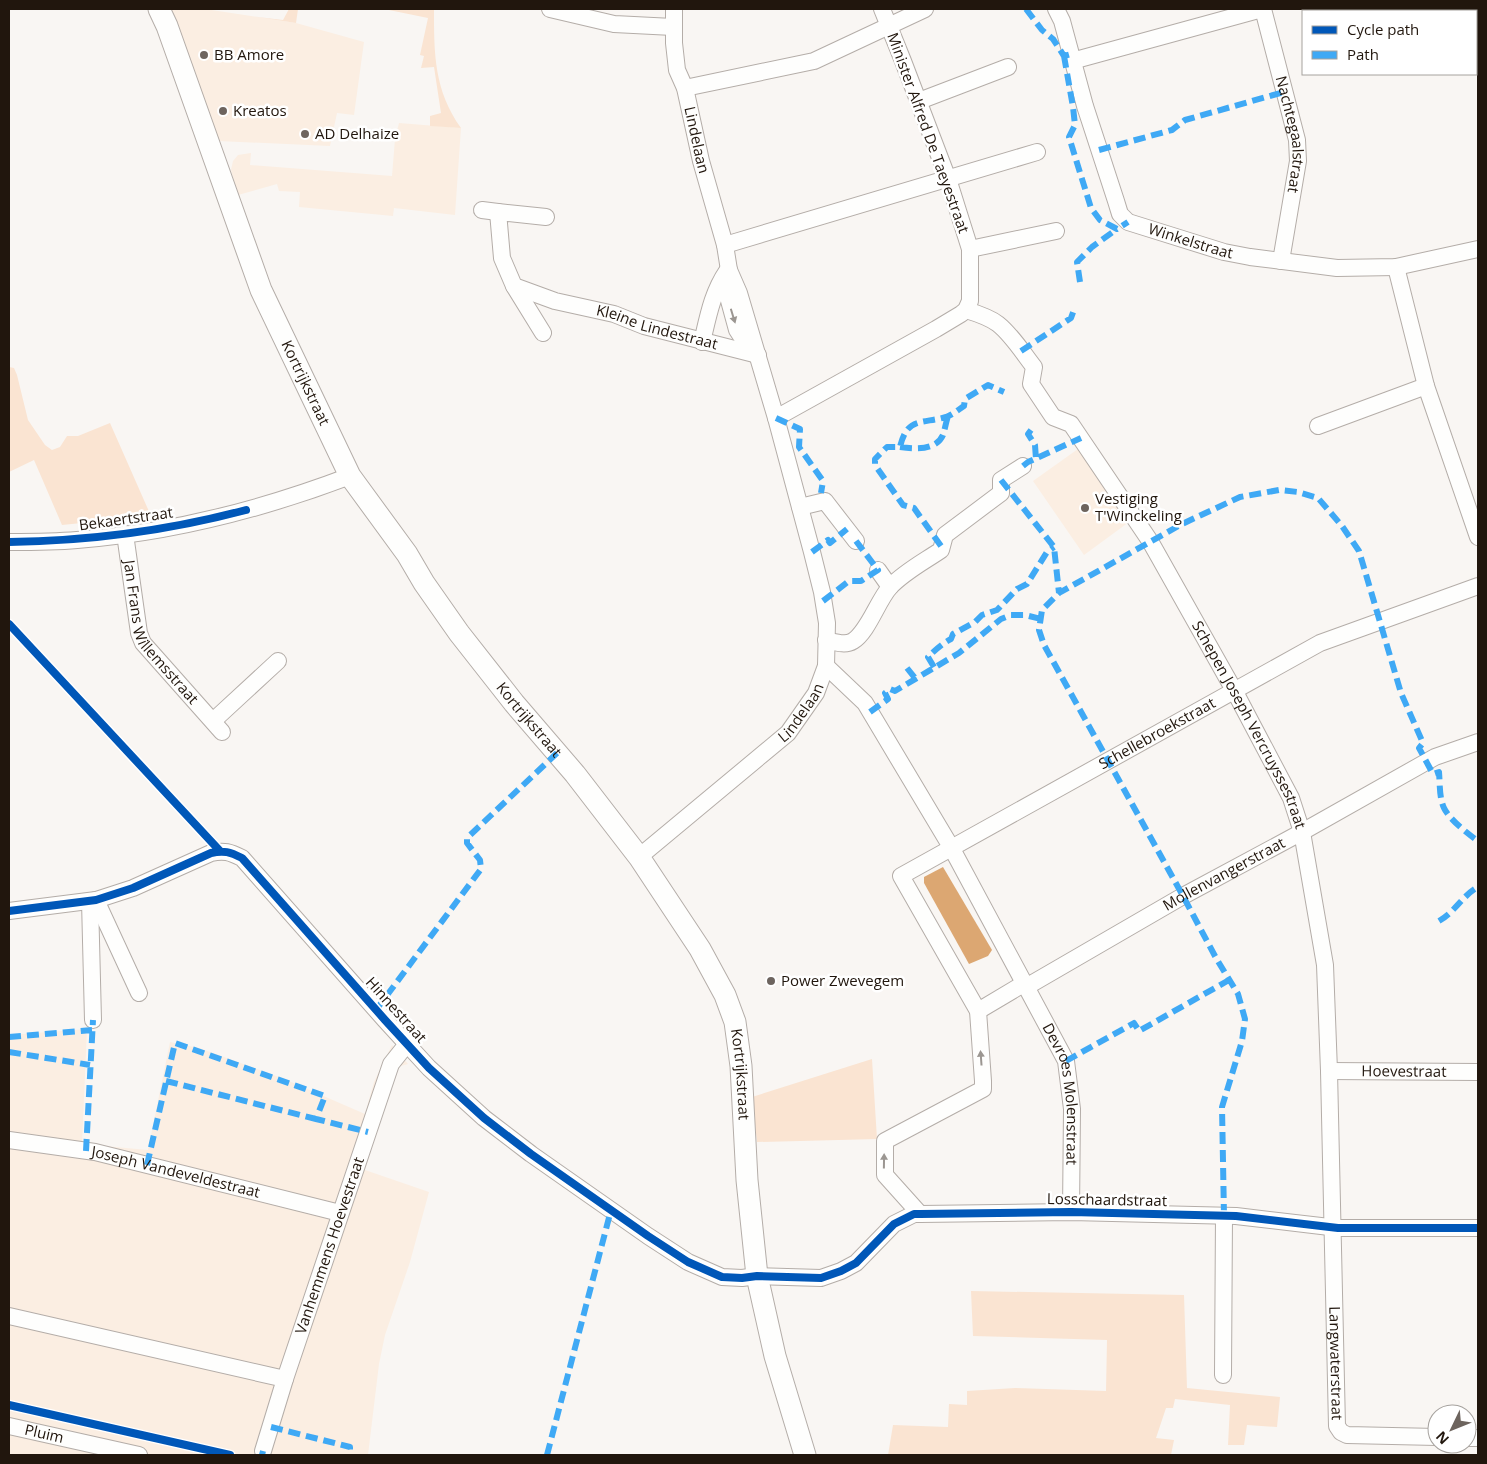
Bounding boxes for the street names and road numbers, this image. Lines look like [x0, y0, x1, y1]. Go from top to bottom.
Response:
street label: Minister Alfred De Taeyestraat [883, 30, 975, 236]
street label: Nachtegaalstraat [1272, 73, 1309, 195]
street label: Lindelaan [680, 104, 715, 175]
street label: Winkelstraat [1146, 218, 1235, 263]
street label: Kleine Lindestraat [595, 299, 720, 353]
street label: Kortrijkstraat [277, 337, 335, 428]
street label: Bekaertstraat [77, 502, 174, 535]
street label: Jan Frans Willemsstraat [119, 557, 204, 708]
street label: Schepen Joseph Vercruyssestraat [1188, 617, 1311, 831]
street label: Kortrijkstraat [492, 678, 567, 761]
street label: Lindelaan [773, 680, 828, 746]
street label: Schellebroekstraat [1095, 692, 1219, 773]
street label: Mollenvangerstraat [1159, 832, 1288, 915]
street label: Hinnestraat [362, 972, 432, 1047]
street label: Devroes Molenstraat [1038, 1019, 1083, 1165]
street label: Kortrijkstraat [727, 1027, 755, 1121]
street label: Hoevestraat [1361, 1060, 1447, 1081]
street label: Joseph Vandeveldestraat [88, 1140, 262, 1202]
street label: Vanhemmens Hoevestraat [290, 1154, 368, 1337]
street label: Losschaardstraat [1047, 1188, 1167, 1210]
street label: Langwaterstraat [1325, 1306, 1348, 1421]
street label: Pluim [23, 1419, 66, 1447]

